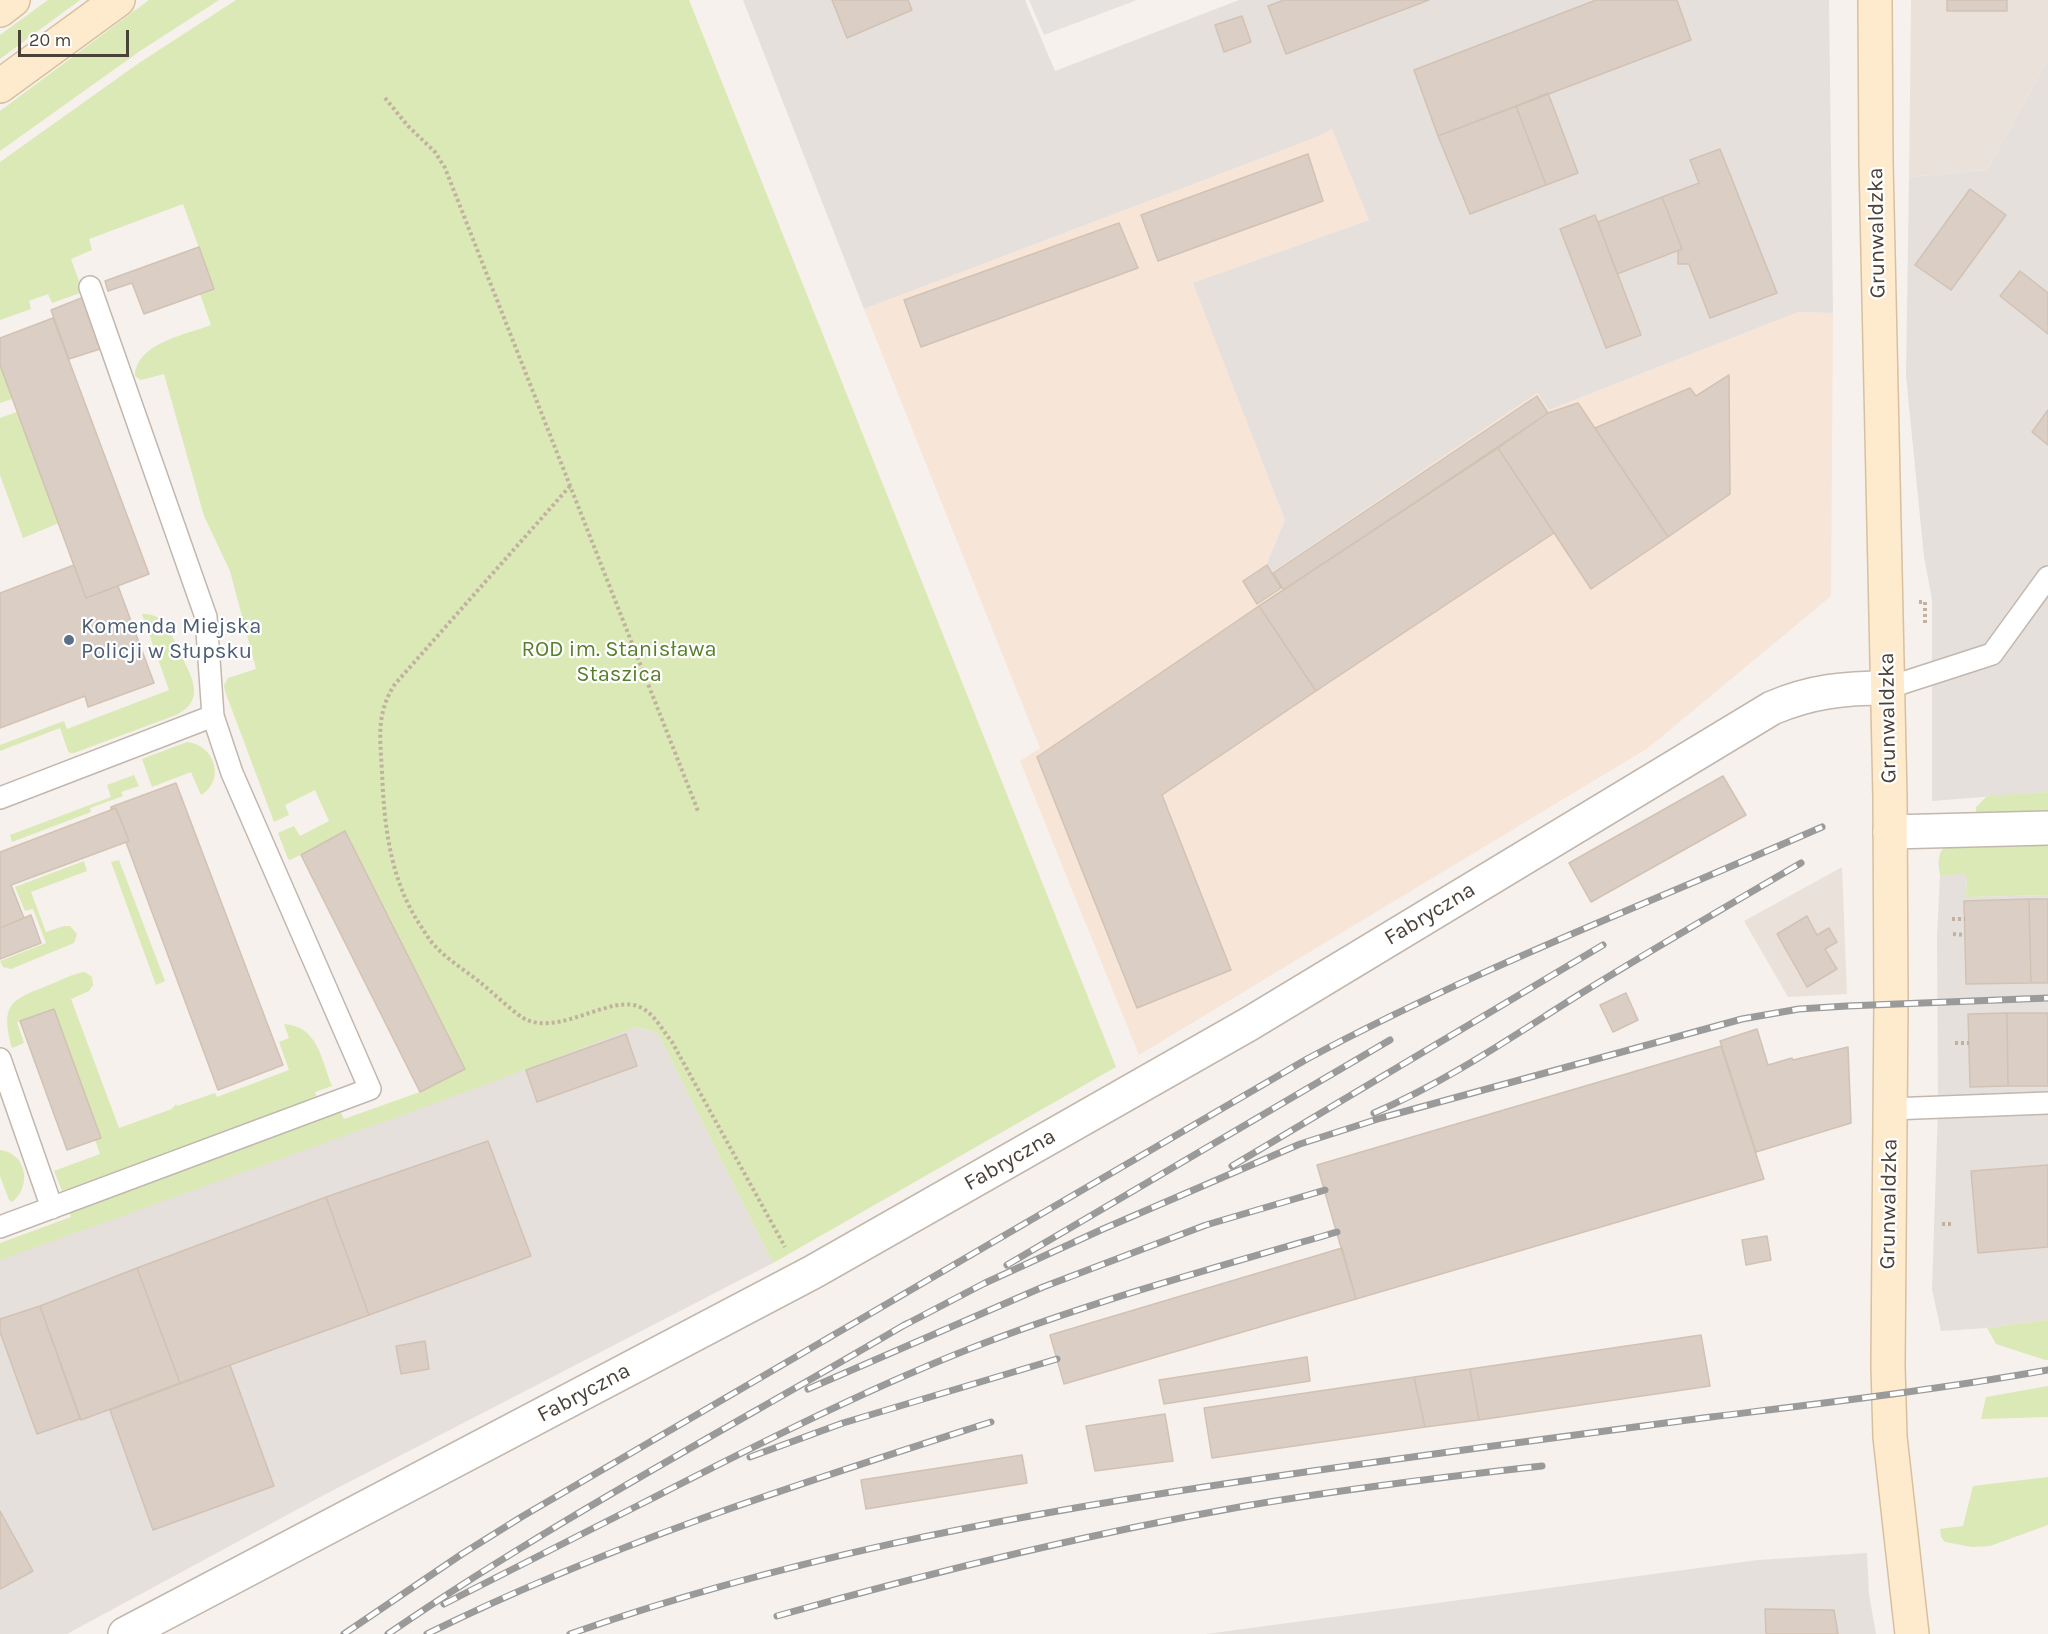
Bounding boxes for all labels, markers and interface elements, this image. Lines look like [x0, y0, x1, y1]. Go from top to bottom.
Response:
scale bar [21, 18, 132, 56]
text: 20 m [29, 29, 71, 51]
street label: Grunwaldzka [1863, 167, 1891, 299]
place label: Komenda Miejska Policji w Słupsku [81, 614, 261, 666]
marker: Komenda Miejska Policji w Słupsku [62, 633, 76, 647]
park label: ROD im. Stanisława Staszica [521, 637, 717, 688]
street label: Grunwaldzka [1874, 652, 1902, 784]
street label: Fabryczna [1380, 877, 1480, 951]
street label: Fabryczna [959, 1123, 1061, 1197]
street label: Grunwaldzka [1875, 1138, 1903, 1270]
street label: Fabryczna [533, 1358, 635, 1428]

